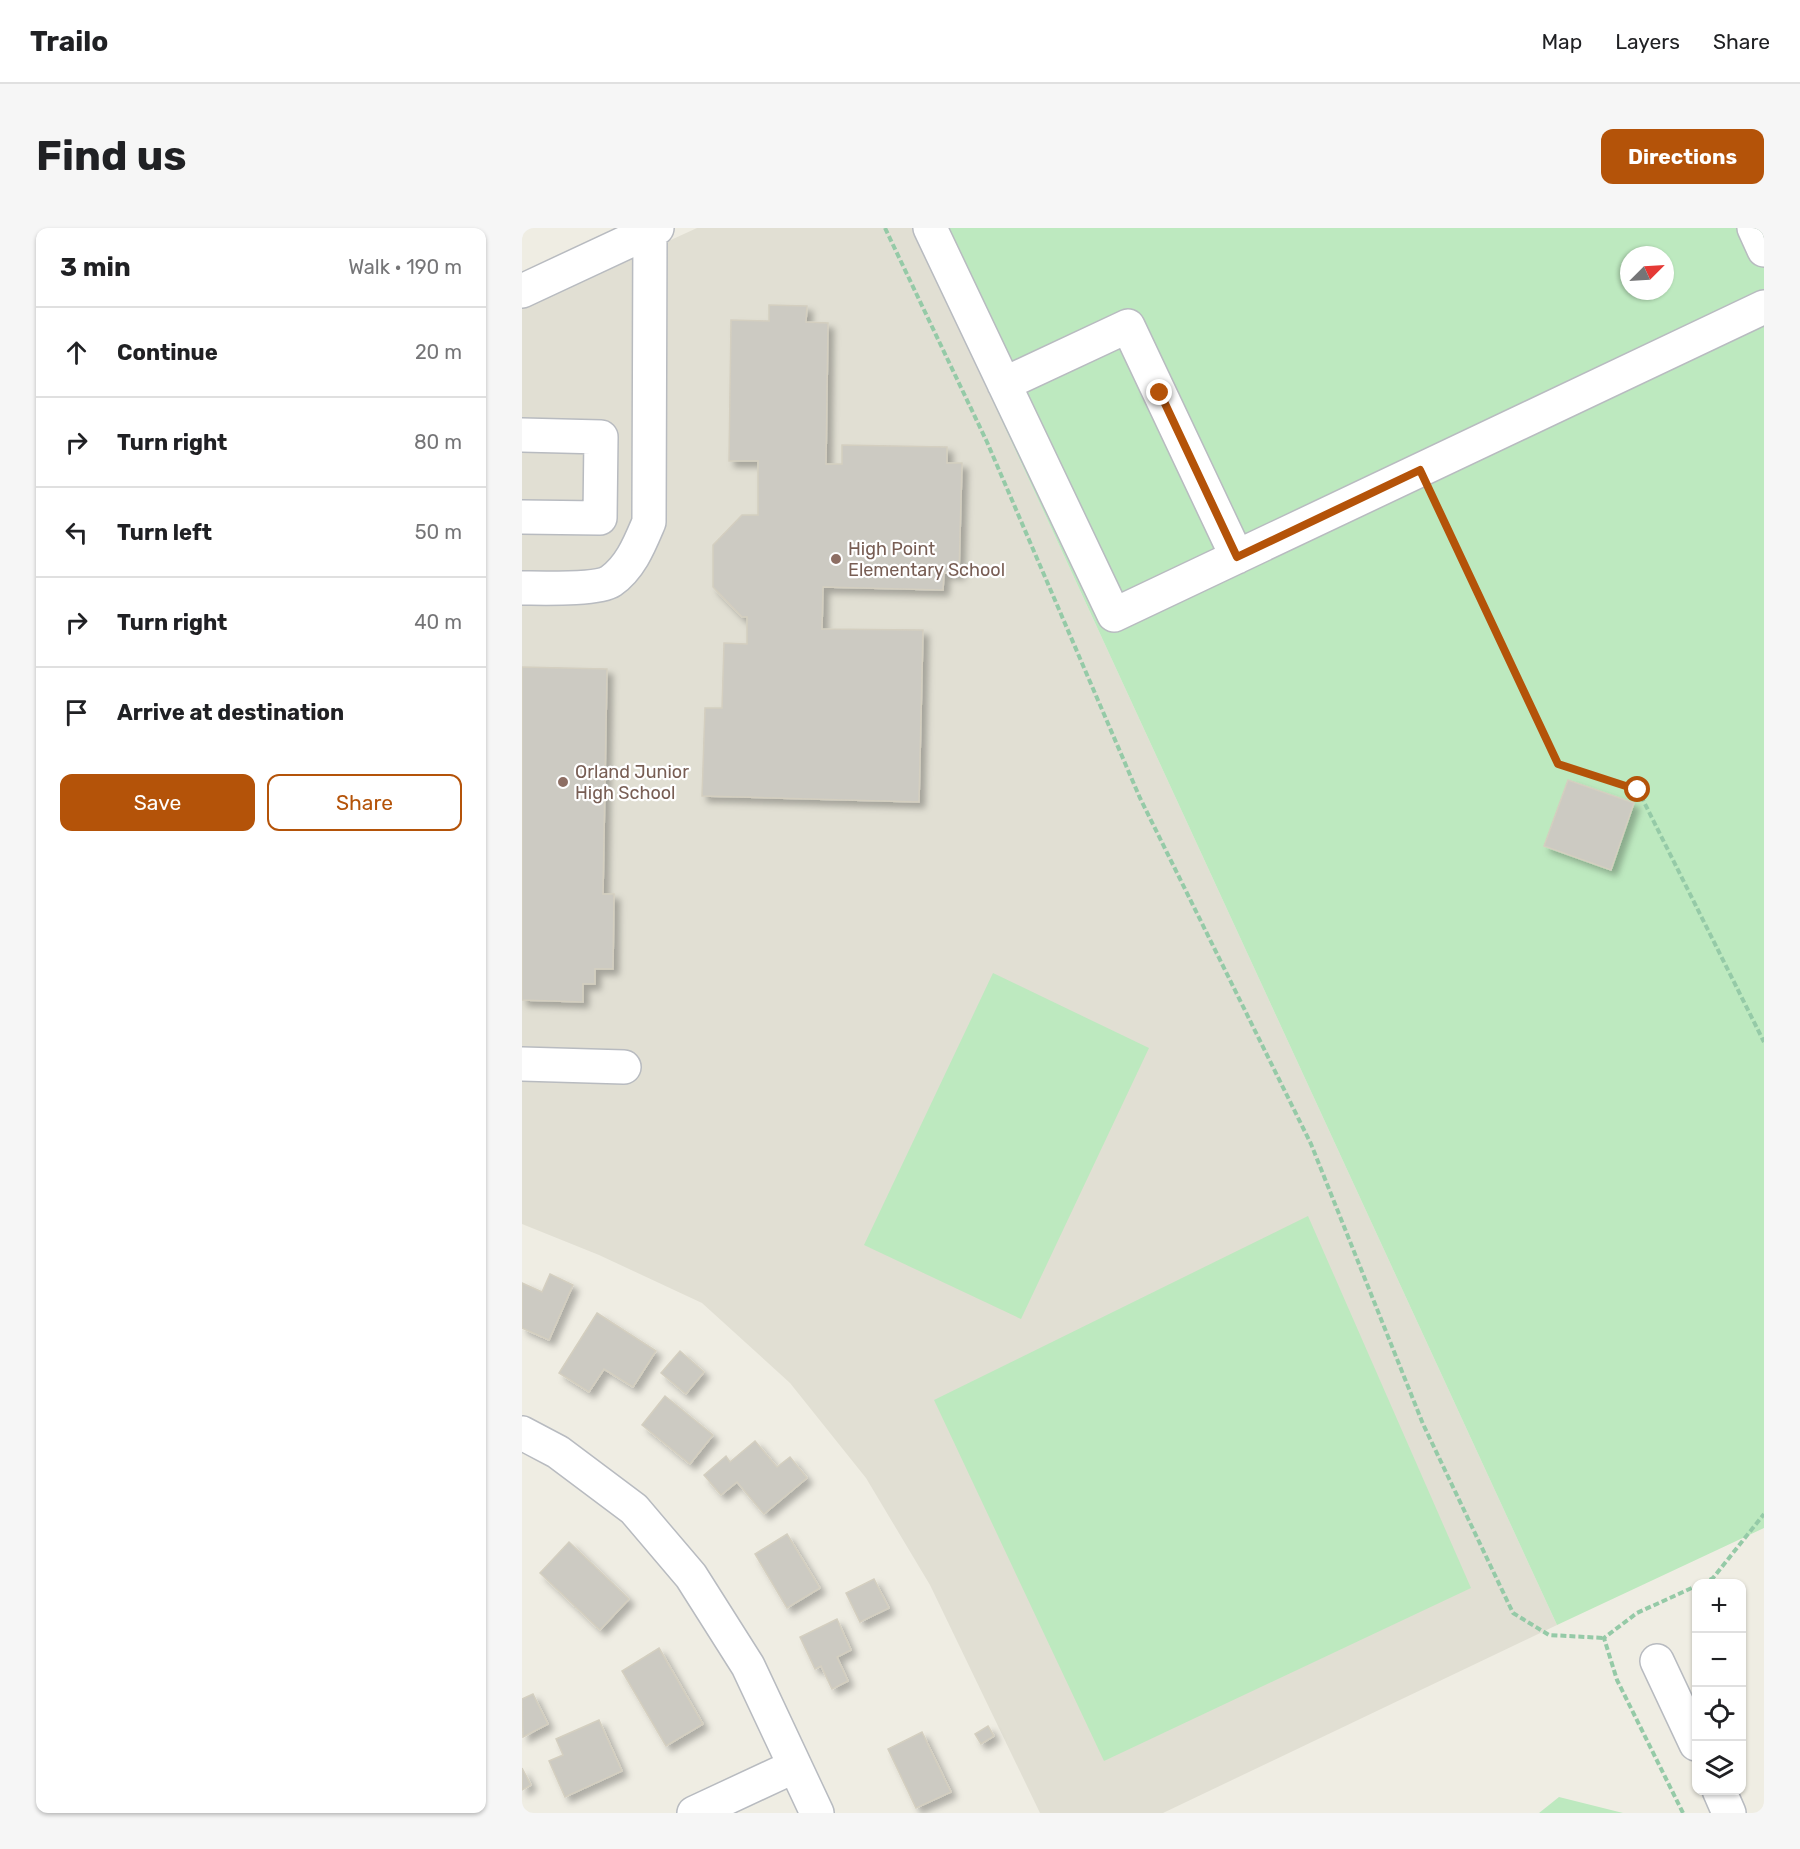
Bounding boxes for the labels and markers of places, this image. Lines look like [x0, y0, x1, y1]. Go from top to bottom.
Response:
place label: High Point Elementary School [848, 538, 1005, 581]
marker: High Point Elementary School [829, 552, 843, 566]
place label: Orland Junior High School [575, 761, 689, 804]
marker: Orland Junior High School [556, 775, 570, 789]

